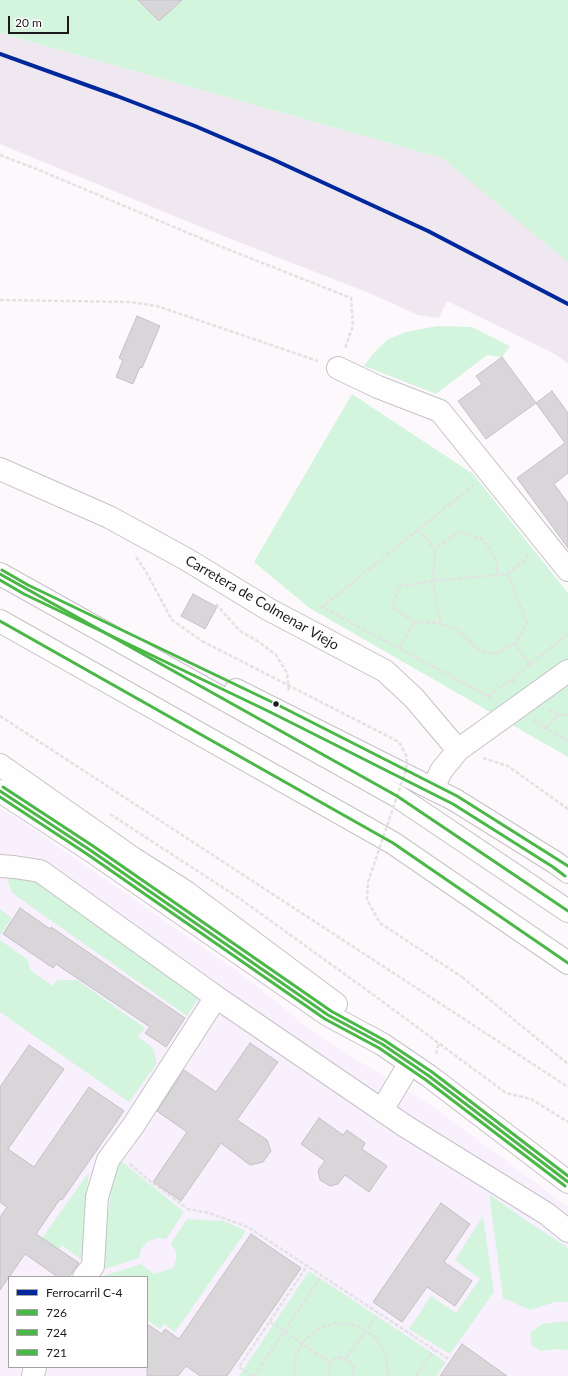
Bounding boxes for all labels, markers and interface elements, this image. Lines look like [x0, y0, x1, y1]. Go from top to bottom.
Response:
scale bar [10, 8, 71, 34]
text: 20 m [15, 15, 42, 30]
street label: Carretera de Colmenar Viejo [182, 552, 342, 654]
unlabelled marker [271, 699, 281, 709]
legend [8, 1276, 148, 1368]
text: Ferrocarril C-4 [46, 1285, 123, 1300]
text: 726 [46, 1305, 67, 1320]
text: 724 [46, 1325, 67, 1340]
text: 721 [46, 1345, 67, 1360]

